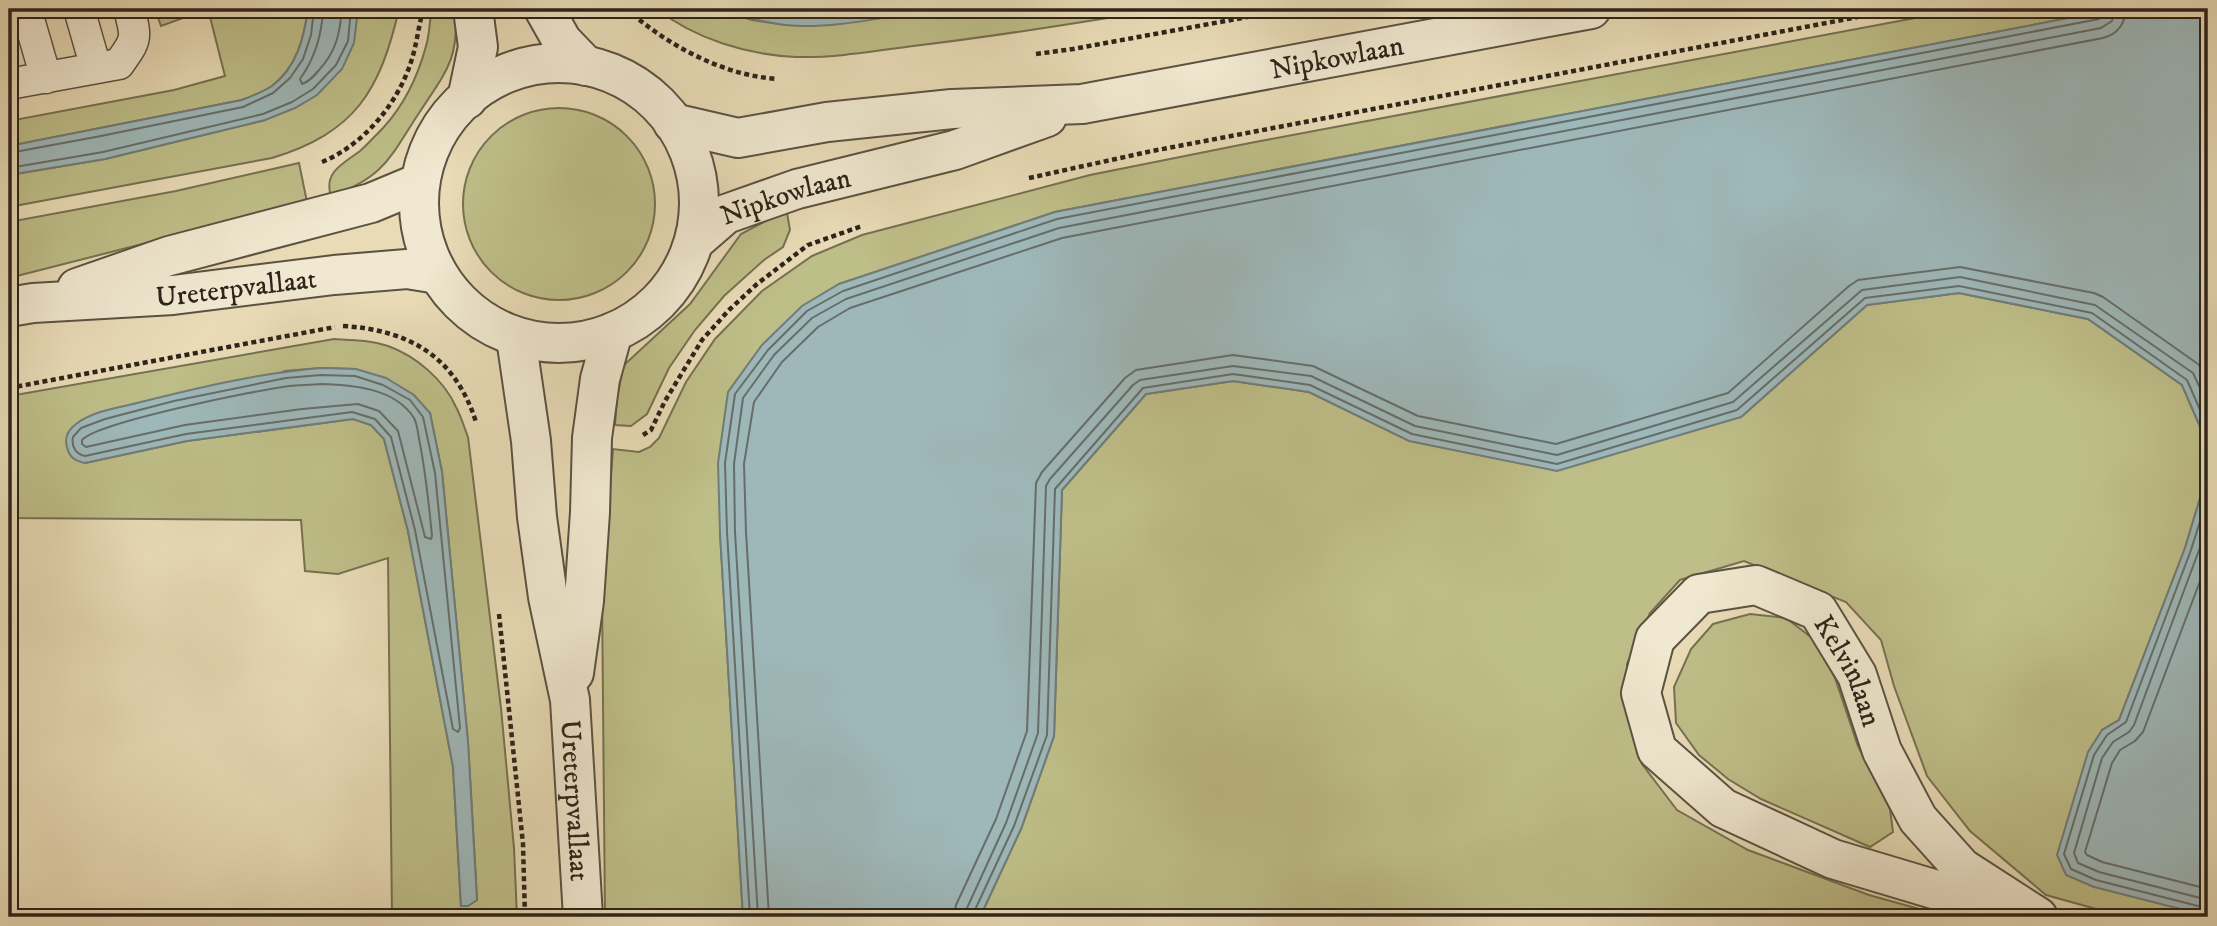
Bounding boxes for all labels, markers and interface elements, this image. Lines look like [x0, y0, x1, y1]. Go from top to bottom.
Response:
street label: Nipkowlaan [1267, 28, 1407, 88]
street label: Nipkowlaan [716, 160, 855, 234]
street label: Ureterpvallaat [155, 261, 319, 315]
street label: Kelvinlaan [1806, 609, 1889, 731]
street label: Ureterpvallaat [552, 719, 597, 882]

